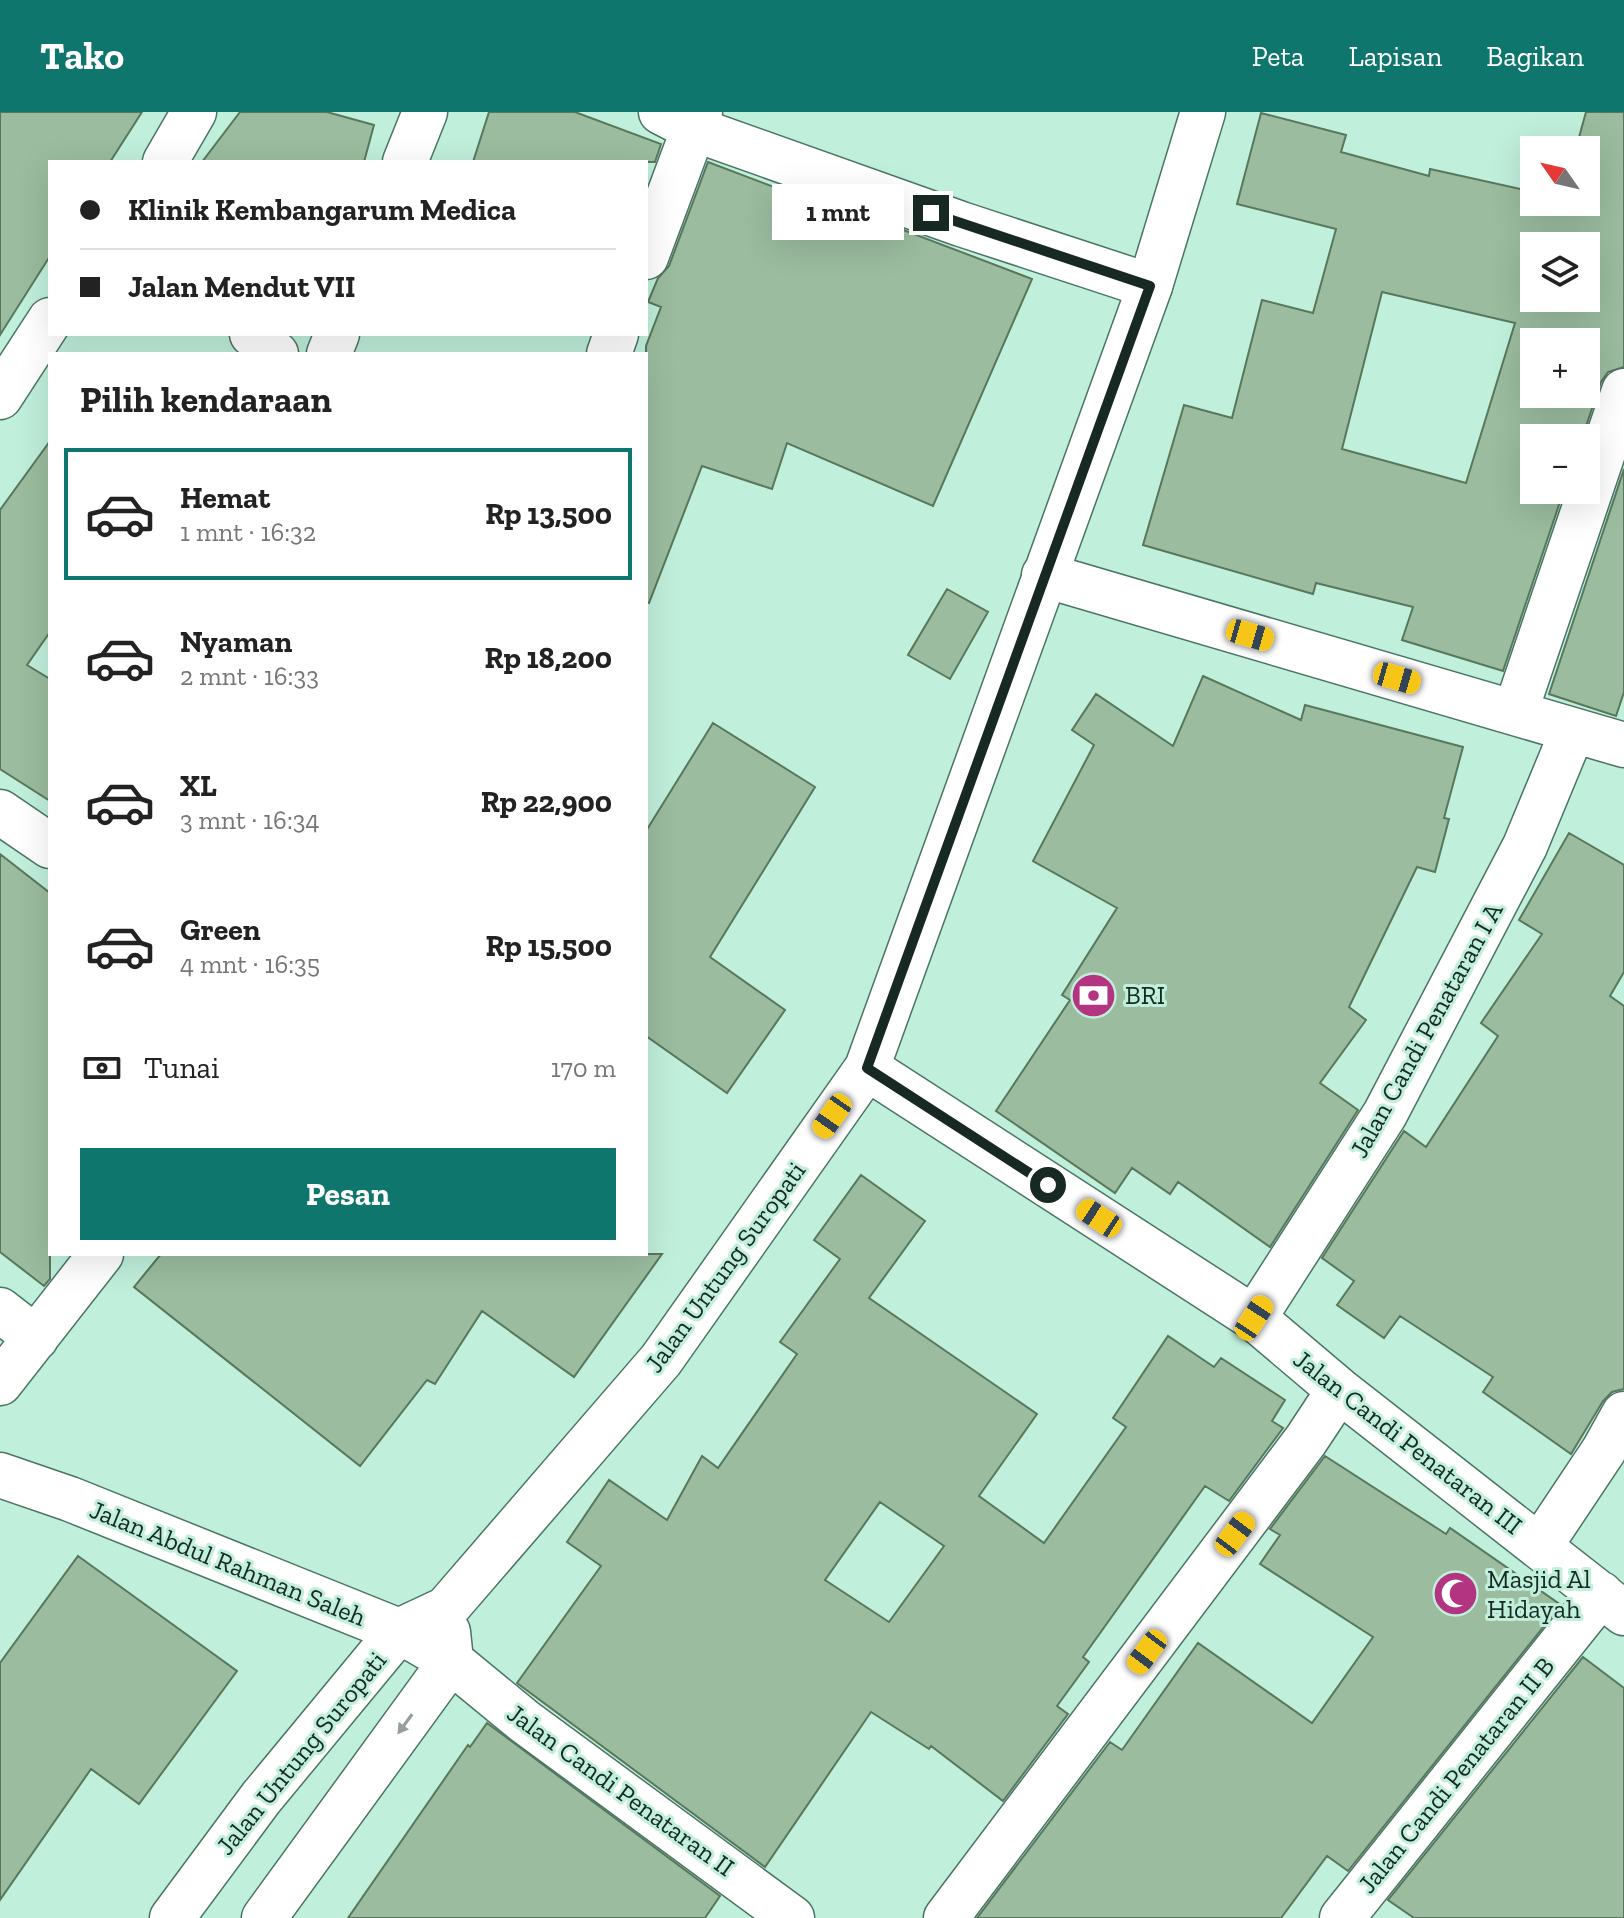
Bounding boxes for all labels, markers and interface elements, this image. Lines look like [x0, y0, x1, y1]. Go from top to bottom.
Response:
text: Tako [40, 33, 124, 79]
text: Peta [1252, 40, 1304, 73]
text: Lapisan [1348, 40, 1442, 73]
text: Bagikan [1486, 40, 1584, 73]
north arrow [1520, 136, 1600, 216]
map controls [1520, 136, 1600, 504]
callout: 1 mnt [771, 185, 903, 241]
text: Klinik Kembangarum Medica [128, 192, 516, 228]
route end [913, 195, 949, 231]
text: 1 mnt [806, 196, 870, 228]
button: layers [1520, 232, 1600, 312]
text: Jalan Mendut VII [128, 269, 356, 305]
button: + [1520, 328, 1600, 408]
text: Pilih kendaraan [80, 378, 332, 421]
button: − [1520, 424, 1600, 504]
icon: car [84, 478, 156, 550]
text: Hemat [180, 480, 270, 516]
text: Rp 13,500 [485, 496, 612, 532]
text: 1 mnt · 16:32 [180, 516, 316, 548]
car [1224, 617, 1276, 653]
icon: car [84, 622, 156, 694]
text: Nyaman [180, 624, 292, 660]
text: Rp 18,200 [485, 640, 612, 676]
text: 2 mnt · 16:33 [180, 660, 319, 692]
car [1371, 660, 1423, 696]
icon: car [84, 766, 156, 838]
text: XL [180, 768, 217, 804]
text: Rp 22,900 [481, 784, 612, 820]
text: 3 mnt · 16:34 [180, 804, 319, 836]
street label: Jalan Candi Penataran I A [1343, 896, 1510, 1163]
icon: car [84, 910, 156, 982]
text: Green [180, 912, 260, 948]
text: Rp 15,500 [485, 928, 612, 964]
text: 4 mnt · 16:35 [180, 948, 320, 980]
bank icon: BRI [1070, 971, 1118, 1019]
place label: BRI [1125, 979, 1165, 1011]
icon: cash [80, 1046, 124, 1090]
text: Tunai [144, 1050, 220, 1086]
text: 170 m [551, 1052, 616, 1084]
car [808, 1089, 856, 1143]
button: Pesan [80, 1148, 616, 1240]
street label: Jalan Untung Suropati [638, 1155, 812, 1379]
route start [1030, 1167, 1066, 1203]
car [1072, 1195, 1126, 1241]
car [1231, 1291, 1277, 1345]
street label: Jalan Candi Penataran III [1287, 1343, 1529, 1541]
street label: Jalan Abdul Rahman Saleh [85, 1493, 371, 1633]
car [1211, 1508, 1259, 1560]
place label: Masjid Al Hidayah [1487, 1563, 1591, 1625]
mosque icon: Masjid Al Hidayah [1432, 1570, 1480, 1618]
car [1123, 1626, 1171, 1678]
street label: Jalan Untung Suropati [209, 1645, 393, 1861]
street label: Jalan Candi Penataran II B [1351, 1650, 1561, 1900]
street label: Jalan Candi Penataran II [501, 1697, 741, 1883]
one-way arrow [398, 1714, 413, 1735]

